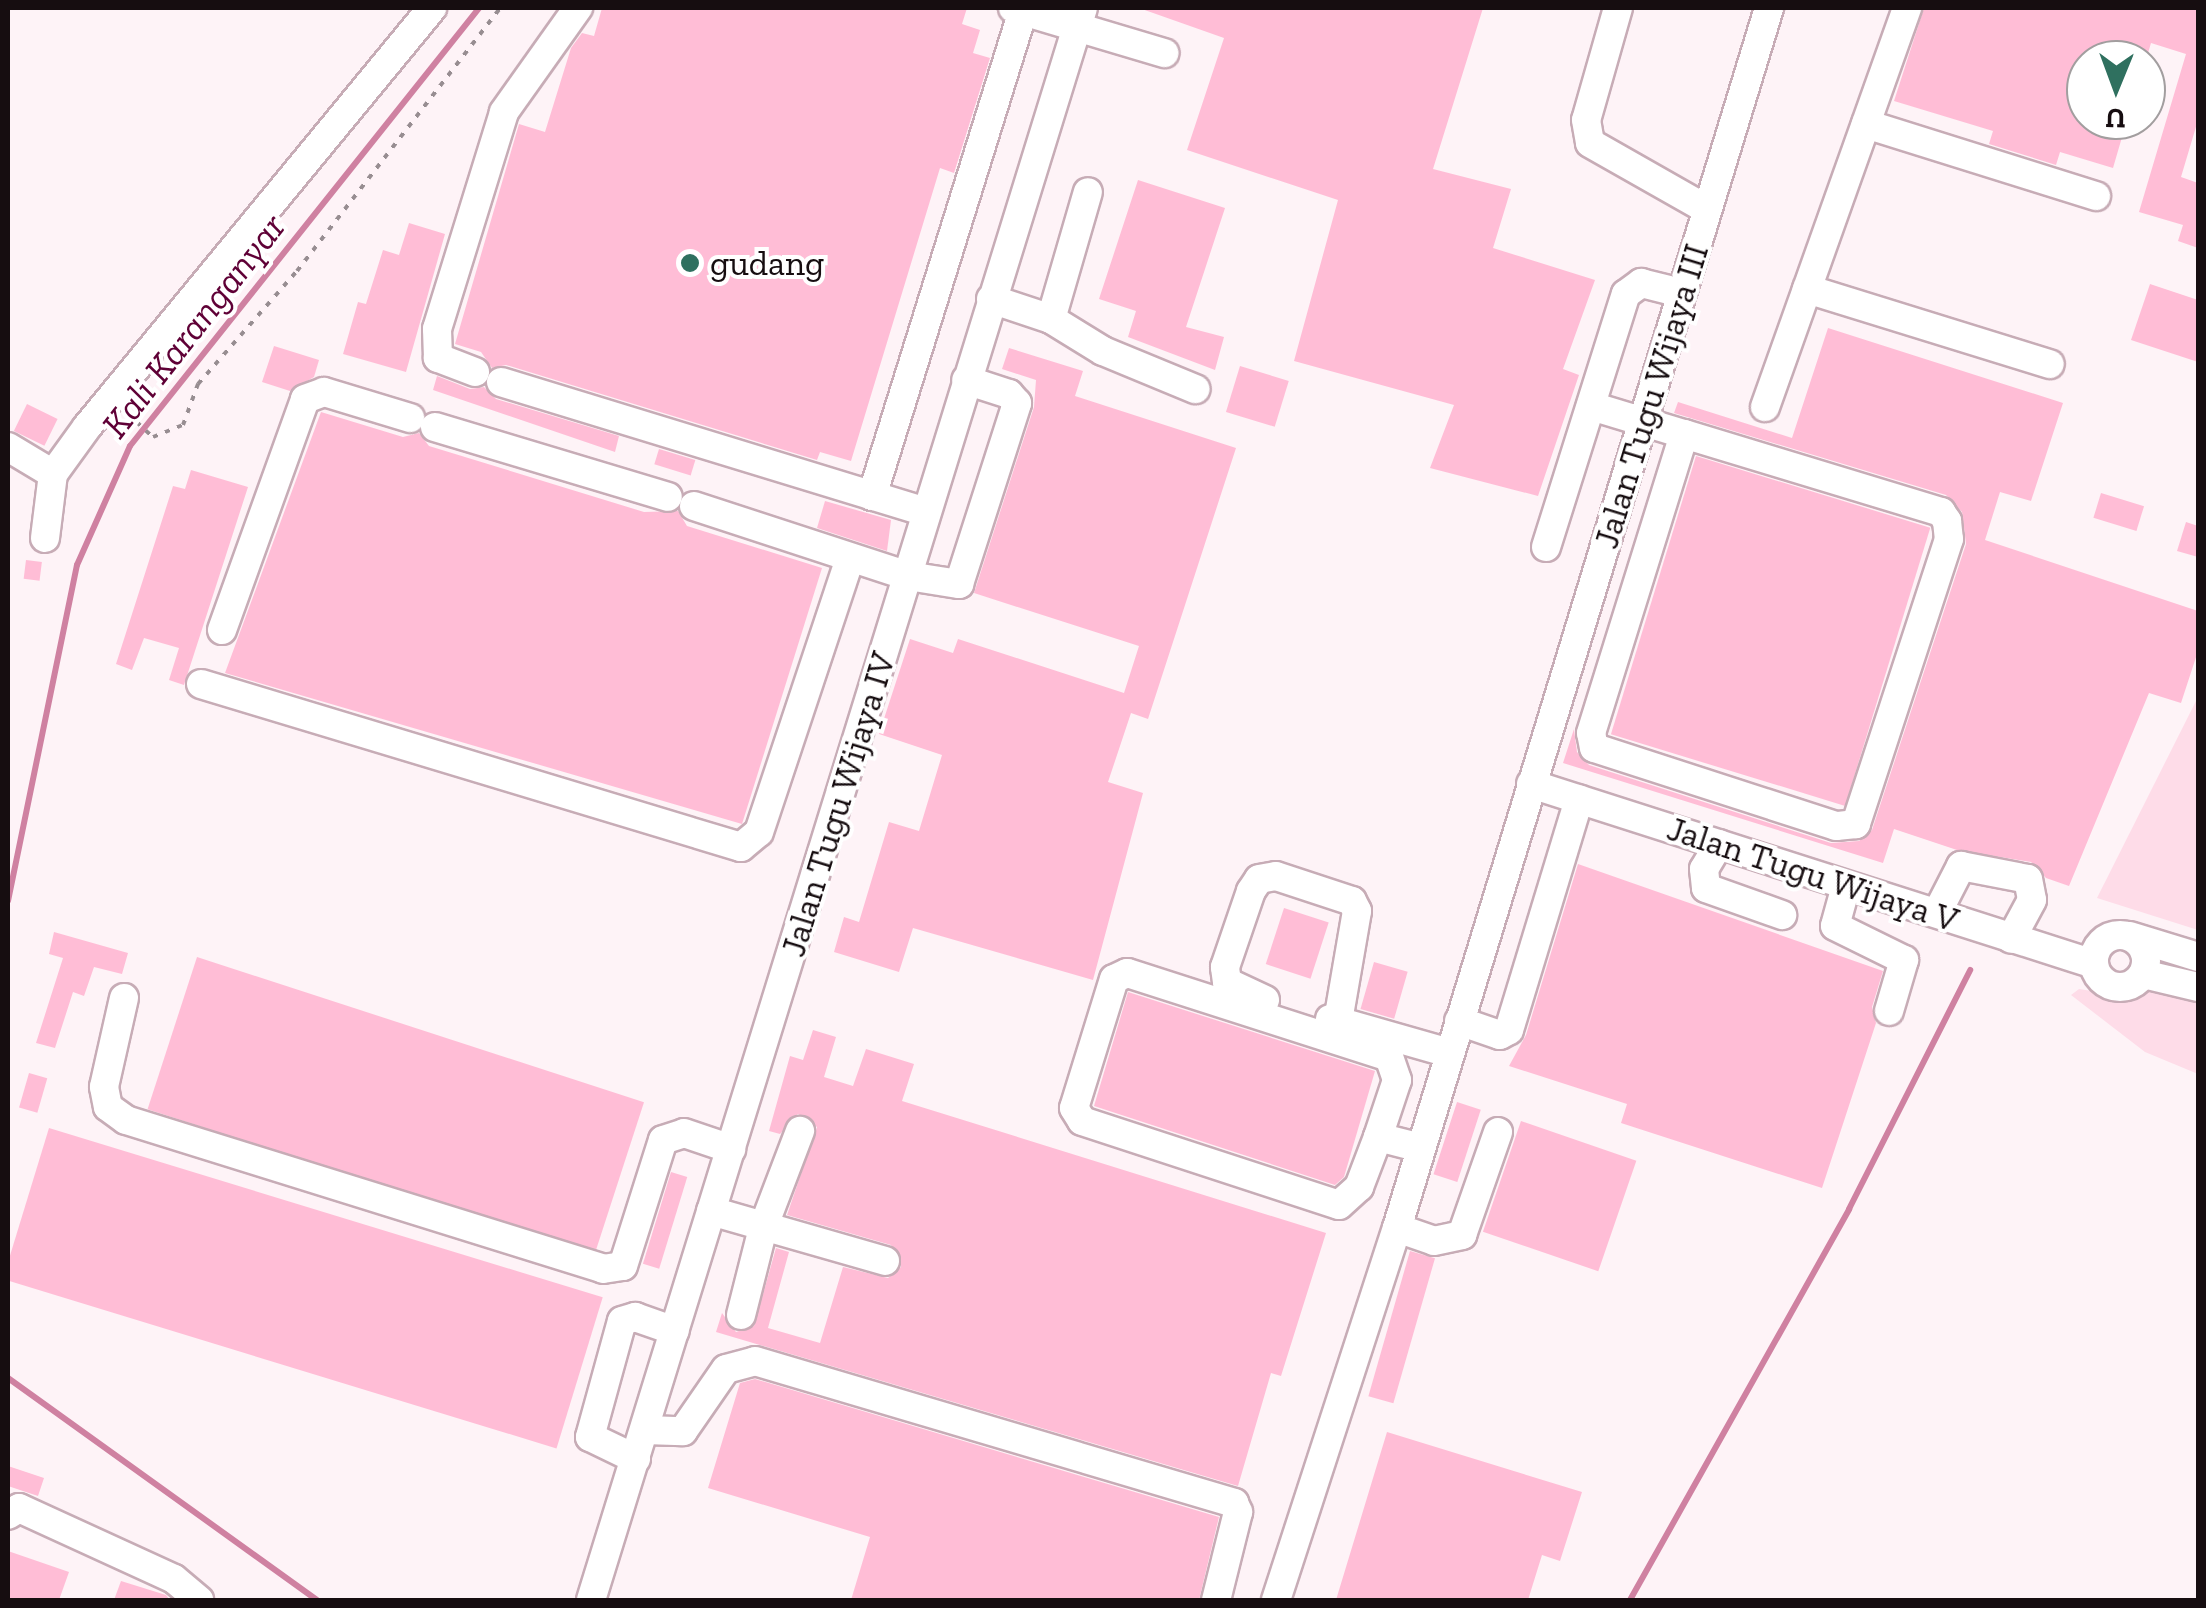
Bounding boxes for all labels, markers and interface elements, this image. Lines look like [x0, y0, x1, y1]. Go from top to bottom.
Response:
north arrow [2066, 40, 2166, 140]
text: U [2105, 102, 2126, 135]
water label: Kali Karanganyar [92, 205, 296, 447]
street label: Jalan Tugu Wijaya III [1584, 238, 1718, 554]
place label: gudang [710, 242, 824, 284]
marker: gudang [679, 252, 701, 274]
street label: Jalan Tugu Wijaya IV [771, 646, 905, 962]
street label: Jalan Tugu Wijaya V [1661, 807, 1965, 941]

